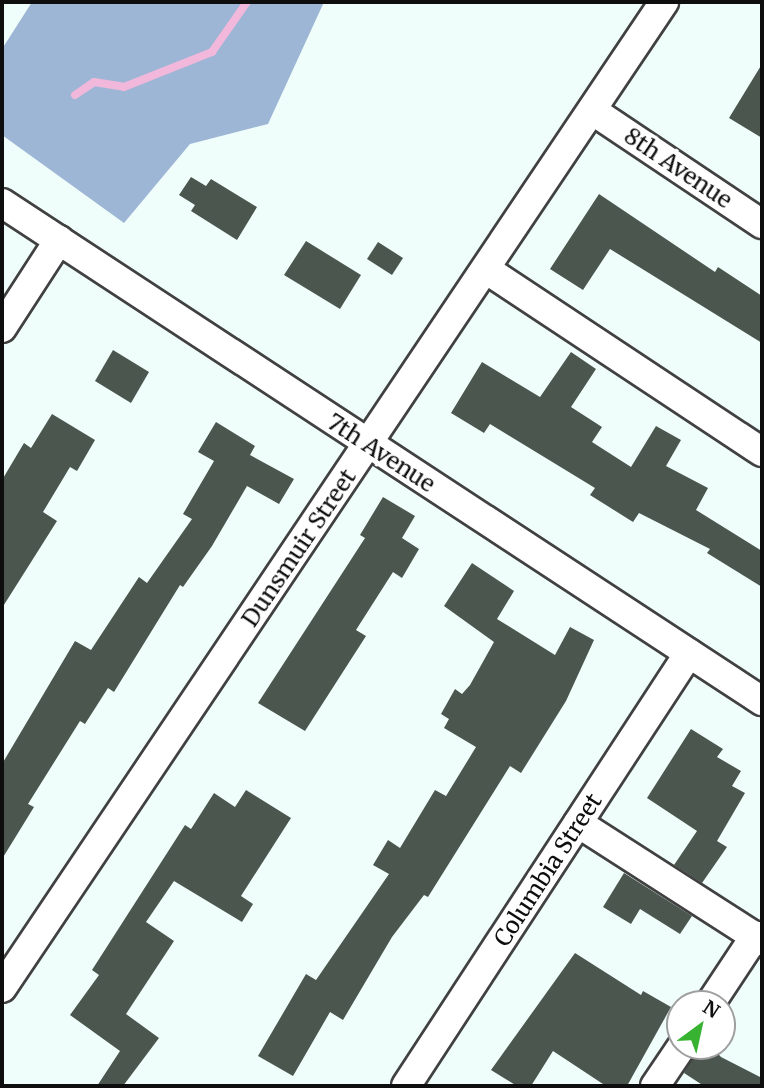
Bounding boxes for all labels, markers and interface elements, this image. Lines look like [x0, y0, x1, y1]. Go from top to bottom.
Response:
street label: 8th Avenue [619, 122, 737, 214]
street label: 7th Avenue [322, 408, 440, 498]
street label: Dunsmuir Street [236, 464, 362, 632]
street label: Columbia Street [488, 788, 608, 952]
north arrow [666, 990, 736, 1060]
text: N [699, 995, 724, 1023]

